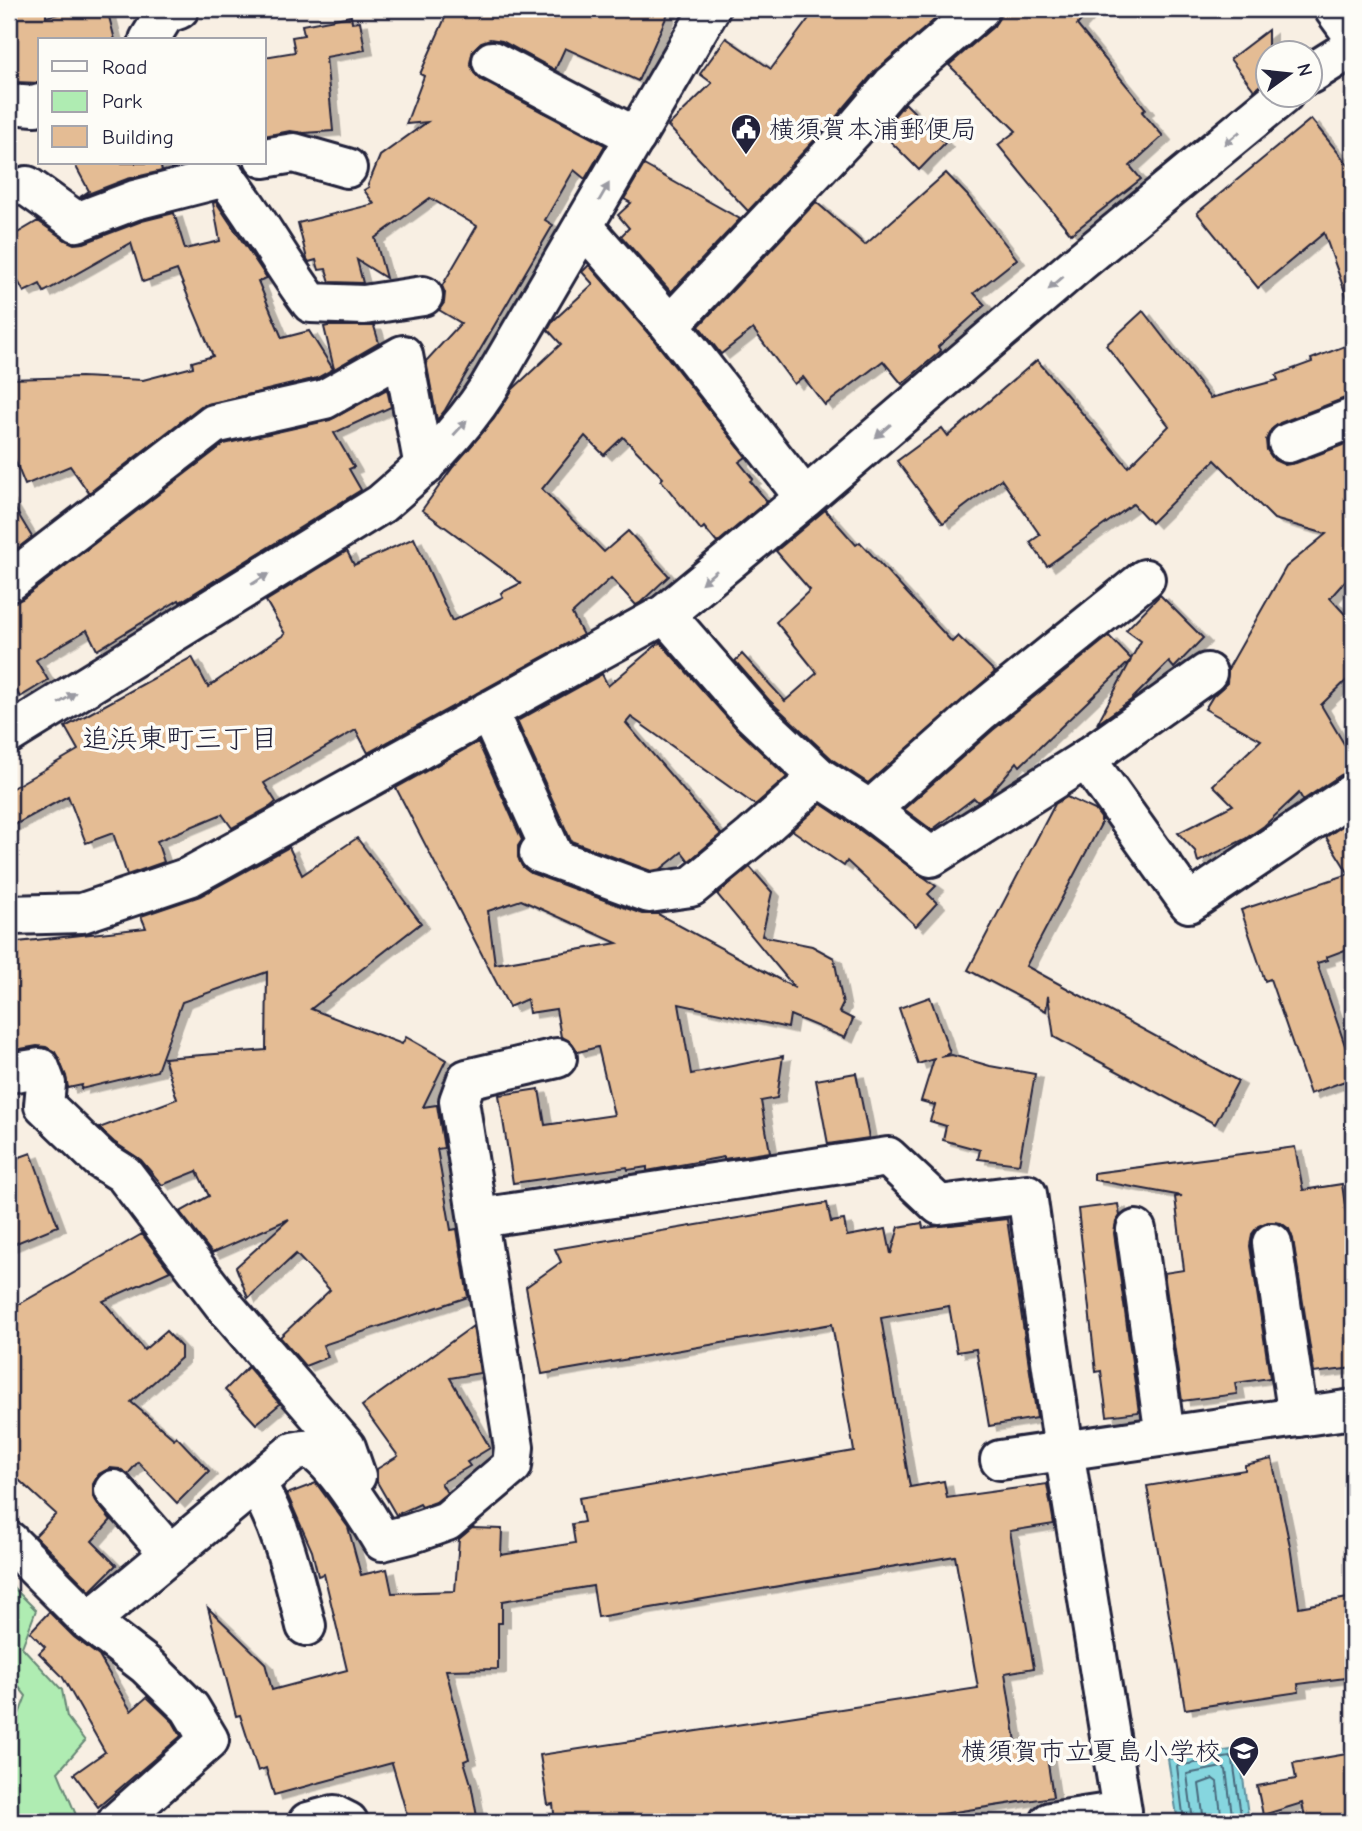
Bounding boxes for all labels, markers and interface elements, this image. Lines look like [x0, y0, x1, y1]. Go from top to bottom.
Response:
legend [38, 38, 266, 164]
north arrow [1254, 38, 1324, 108]
text: Road [102, 55, 147, 79]
text: N [1292, 61, 1317, 79]
text: Park [102, 89, 142, 113]
public building icon: 横須賀本浦郵便局 [729, 112, 763, 156]
place label: 横須賀本浦郵便局 [769, 115, 977, 145]
text: Building [102, 125, 174, 149]
one-way arrow [1223, 130, 1240, 145]
one-way arrow [598, 182, 610, 202]
one-way arrow [1048, 275, 1065, 290]
one-way arrow [452, 419, 468, 437]
one-way arrow [875, 423, 892, 438]
one-way arrow [701, 569, 718, 584]
one-way arrow [251, 572, 270, 585]
one-way arrow [57, 692, 76, 705]
district label: 追浜東町三丁目 [82, 723, 278, 755]
school or university icon: 横須賀市立夏島小学校 [1227, 1734, 1261, 1778]
place label: 横須賀市立夏島小学校 [961, 1737, 1221, 1767]

